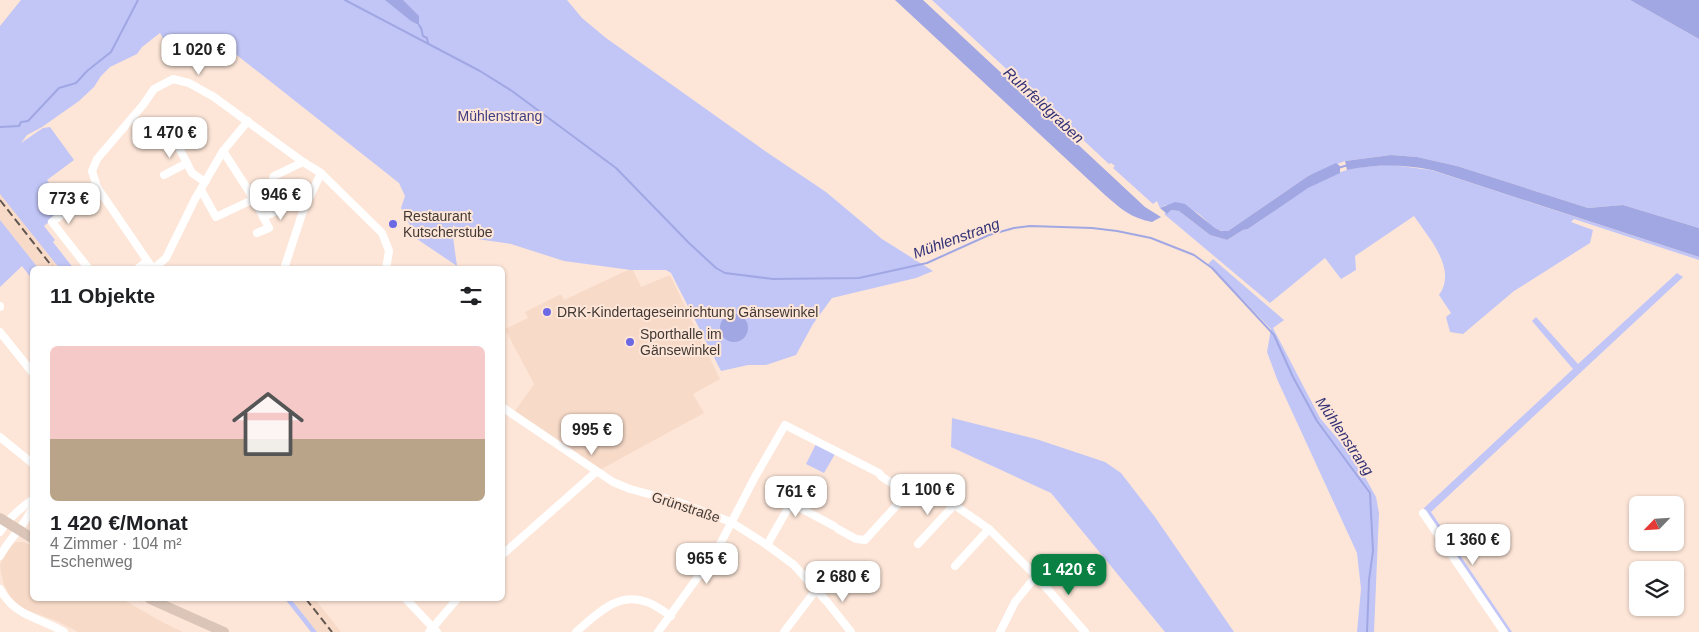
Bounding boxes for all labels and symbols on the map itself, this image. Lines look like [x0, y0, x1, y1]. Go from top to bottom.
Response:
pin: 1 020 € [153, 34, 245, 76]
water label: Ruhrfeldgraben [1000, 64, 1088, 146]
park label: Mühlenstrang [458, 108, 542, 124]
pin: 1 470 € [124, 116, 216, 159]
pin: 946 € [246, 178, 316, 221]
pin: 773 € [34, 182, 104, 225]
place label: Restaurant Kutscherstube [403, 208, 493, 240]
water label: Mühlenstrang [910, 214, 1002, 262]
marker: Restaurant Kutscherstube [387, 218, 399, 230]
place label: DRK-Kindertageseinrichtung Gänsewinkel [557, 304, 818, 320]
marker: DRK-Kindertageseinrichtung Gänsewinkel [541, 306, 553, 318]
place label: Sporthalle im Gänsewinkel [640, 326, 722, 358]
marker: Sporthalle im Gänsewinkel [624, 336, 636, 348]
water label: Mühlenstrang [1313, 394, 1378, 479]
pin: 995 € [557, 414, 627, 456]
pin: 1 100 € [882, 474, 974, 516]
pin: 761 € [761, 476, 831, 518]
street label: Grünstraße [650, 488, 722, 526]
north arrow [1629, 496, 1684, 551]
pin: 1 360 € [1427, 524, 1519, 566]
pin: 965 € [672, 542, 742, 585]
pin: 1 420 € [1023, 554, 1115, 596]
pin: 2 680 € [797, 560, 889, 603]

